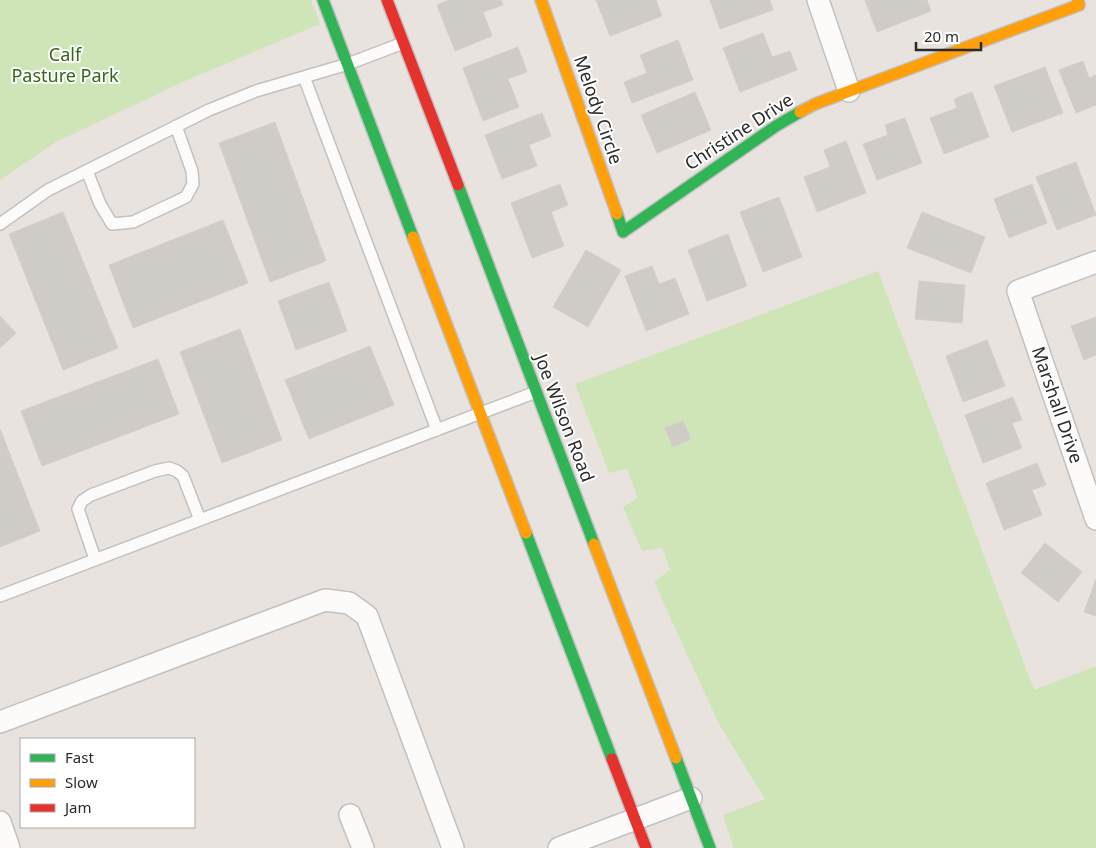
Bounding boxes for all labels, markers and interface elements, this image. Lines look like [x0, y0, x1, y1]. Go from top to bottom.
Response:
scale bar [916, 20, 981, 52]
text: 20 m [924, 26, 959, 46]
park label: Calf Pasture Park [11, 42, 119, 87]
street label: Melody Circle [569, 52, 629, 167]
street label: Christine Drive [680, 87, 797, 175]
street label: Marshall Drive [1027, 343, 1089, 466]
street label: Joe Wilson Road [529, 348, 600, 485]
legend [20, 738, 195, 828]
text: Fast [65, 747, 94, 767]
text: Slow [65, 772, 98, 792]
text: Jam [63, 797, 92, 817]

